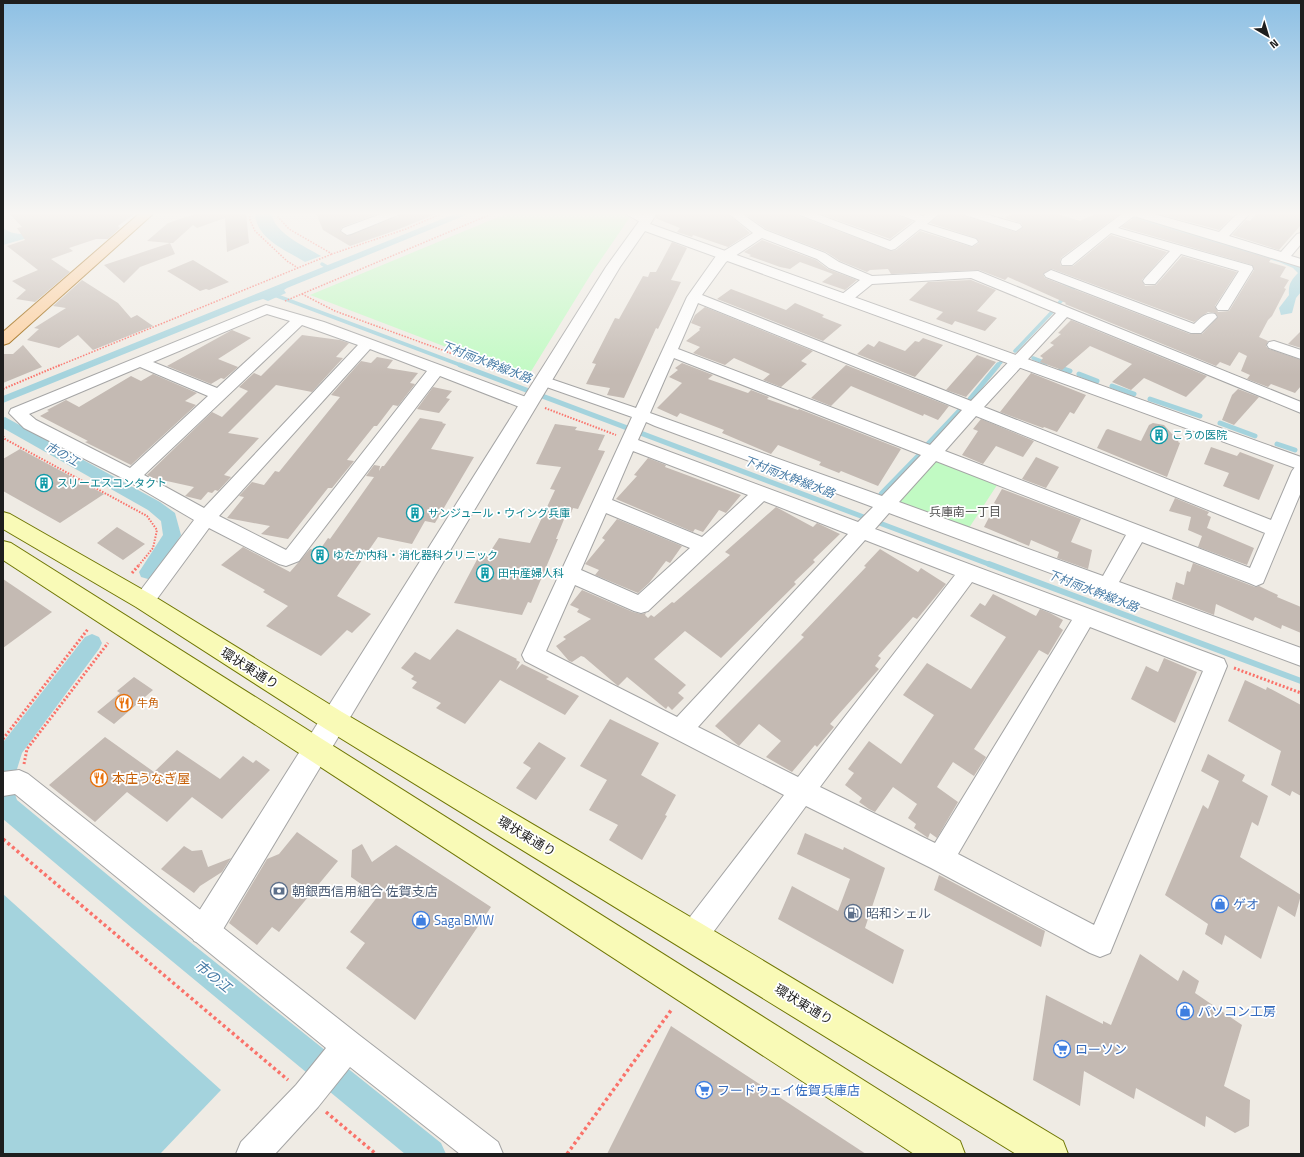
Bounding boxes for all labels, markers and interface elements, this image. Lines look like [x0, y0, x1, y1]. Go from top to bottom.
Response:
north arrow [1248, 16, 1288, 56]
text: N [1266, 35, 1282, 53]
water label: 下村雨水幹線水路 [438, 335, 535, 388]
building icon: こうの医院 [1149, 425, 1169, 445]
place label: こうの医院 [1172, 427, 1227, 443]
water label: 市の江 [42, 437, 84, 472]
water label: 下村雨水幹線水路 [741, 450, 838, 503]
building icon: スリーエスコンタクト [34, 473, 54, 493]
place label: スリーエスコンタクト [57, 475, 167, 491]
district label: 兵庫南一丁目 [929, 502, 1001, 521]
building icon: サンジュール・ウイング兵庫 [405, 503, 425, 523]
place label: サンジュール・ウイング兵庫 [428, 505, 570, 521]
building icon: ゆたか内科・消化器科クリニック [310, 545, 330, 565]
place label: ゆたか内科・消化器科クリニック [333, 547, 498, 563]
building icon: 田中産婦人科 [475, 563, 495, 583]
water label: 下村雨水幹線水路 [1045, 564, 1142, 617]
place label: 田中産婦人科 [498, 565, 564, 581]
street label: 環状東通り [217, 642, 283, 694]
restaurant icon: 牛角 [114, 693, 134, 713]
place label: 牛角 [137, 695, 159, 711]
restaurant icon: 本庄うなぎ屋 [89, 768, 109, 788]
place label: 本庄うなぎ屋 [112, 768, 190, 788]
street label: 環状東通り [494, 811, 560, 861]
bank icon: 朝銀西信用組合 佐賀支店 [269, 881, 289, 901]
place label: 朝銀西信用組合 佐賀支店 [292, 881, 438, 901]
shop icon: ゲオ [1210, 894, 1230, 914]
place label: ゲオ [1233, 894, 1259, 914]
fuel station icon: 昭和シェル [843, 903, 863, 923]
place label: 昭和シェル [866, 903, 931, 923]
shop icon: Saga BMW [411, 910, 431, 930]
place label: Saga BMW [434, 910, 495, 930]
water label: 市の江 [190, 954, 238, 998]
street label: 環状東通り [771, 979, 837, 1029]
shop icon: パソコン工房 [1175, 1001, 1195, 1021]
place label: パソコン工房 [1198, 1001, 1276, 1021]
supermarket icon: ローソン [1052, 1039, 1072, 1059]
place label: ローソン [1075, 1039, 1127, 1059]
supermarket icon: フードウェイ佐賀兵庫店 [694, 1080, 714, 1100]
place label: フードウェイ佐賀兵庫店 [717, 1080, 860, 1100]

